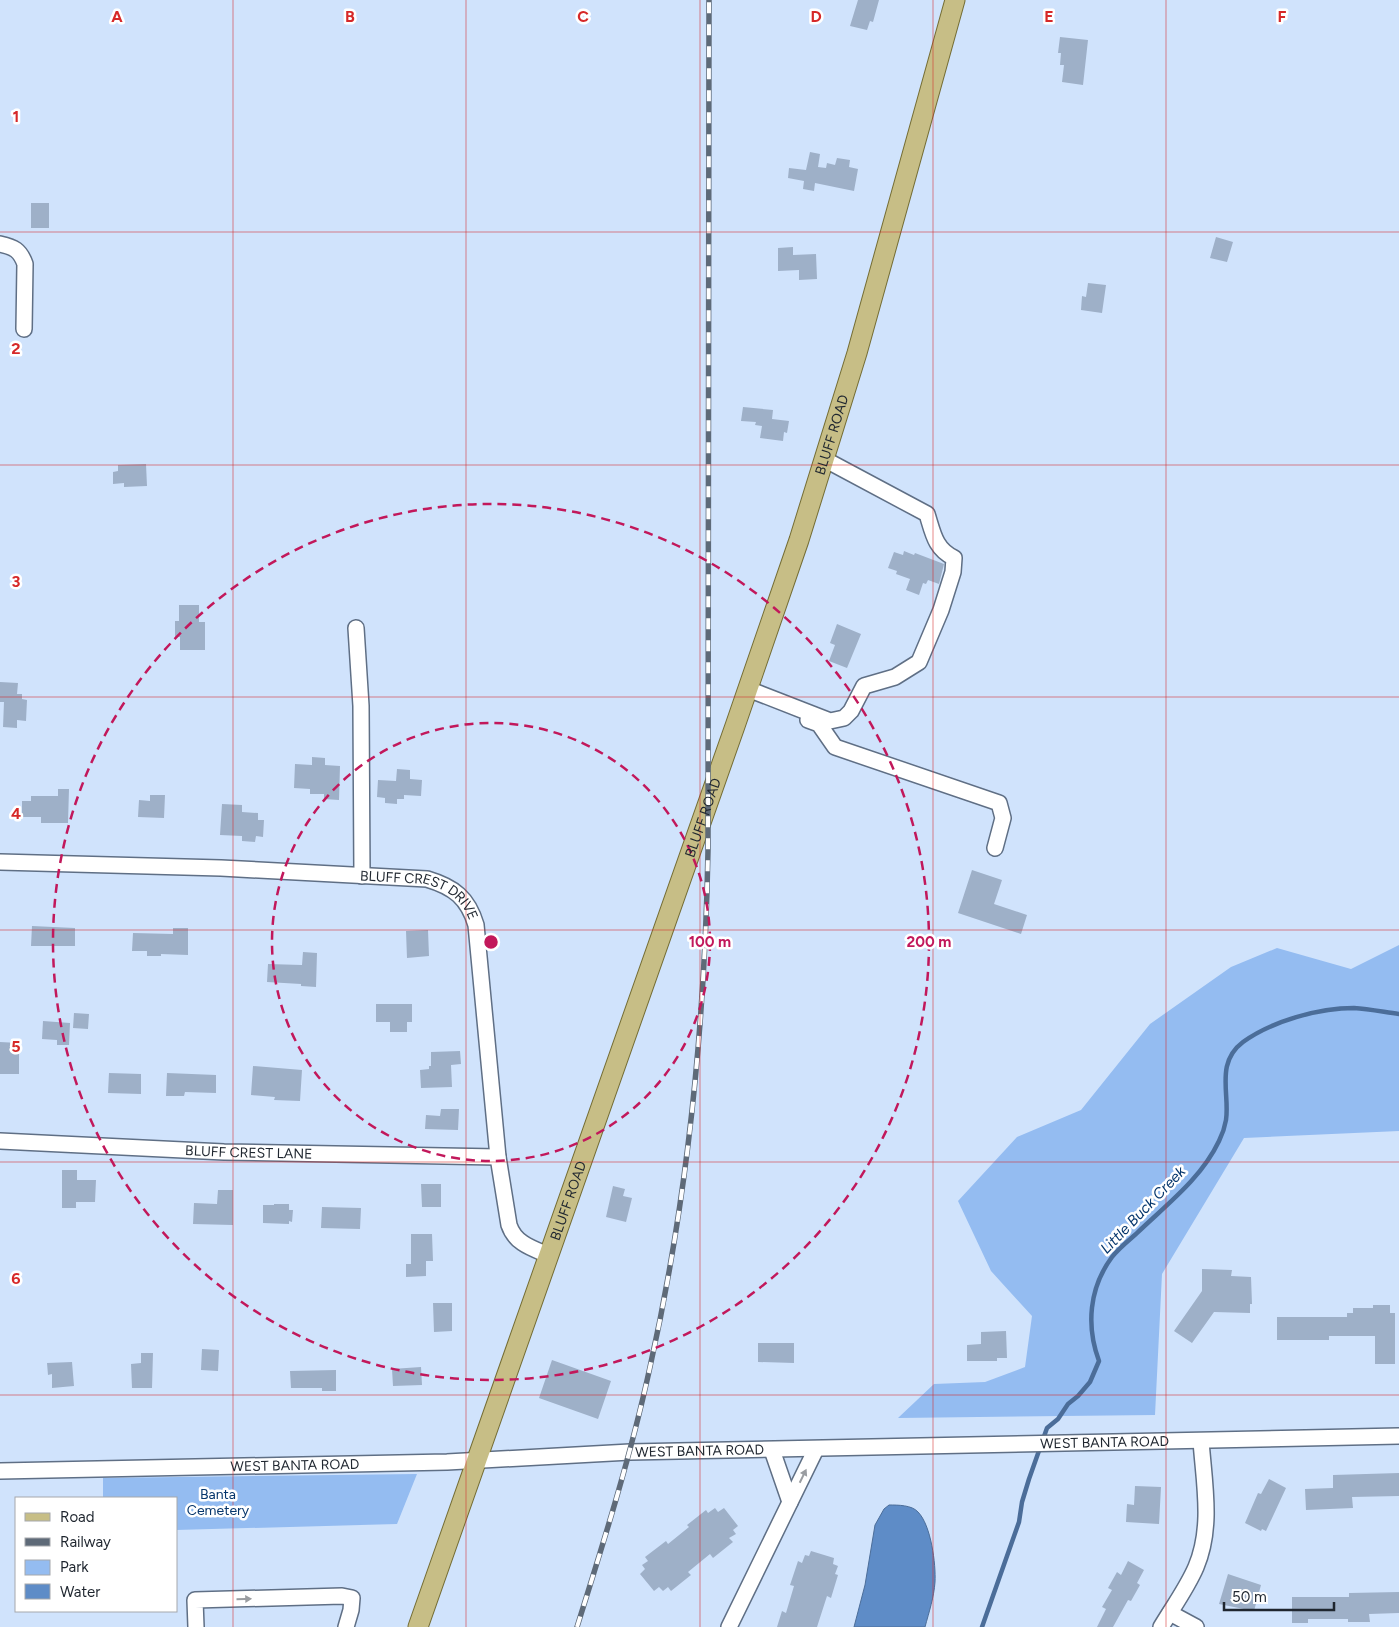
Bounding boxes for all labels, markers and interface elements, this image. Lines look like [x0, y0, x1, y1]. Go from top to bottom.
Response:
text: A [111, 7, 123, 26]
text: B [345, 7, 355, 26]
text: C [577, 7, 589, 26]
text: D [810, 7, 822, 26]
text: E [1044, 7, 1054, 26]
text: F [1278, 7, 1287, 26]
text: 1 [13, 107, 19, 126]
text: 2 [11, 339, 21, 358]
street label: BLUFF ROAD [812, 393, 853, 477]
text: 3 [12, 572, 21, 591]
street label: BLUFF ROAD [681, 776, 725, 860]
text: 4 [11, 804, 21, 823]
street label: BLUFF CREST DRIVE [359, 867, 481, 922]
centre of rings [482, 933, 500, 951]
text: 100 m [689, 933, 731, 951]
text: 200 m [907, 933, 951, 951]
text: 5 [11, 1037, 21, 1056]
street label: BLUFF CREST LANE [185, 1142, 313, 1163]
street label: BLUFF ROAD [547, 1159, 590, 1243]
water label: Little Buck Creek [1097, 1162, 1190, 1257]
text: 6 [11, 1269, 21, 1288]
street label: WEST BANTA ROAD [1040, 1433, 1169, 1452]
street label: WEST BANTA ROAD [635, 1441, 764, 1461]
street label: WEST BANTA ROAD [230, 1456, 360, 1475]
one-way arrow [799, 1469, 807, 1483]
park label: Banta Cemetery [187, 1486, 250, 1519]
legend [15, 1497, 178, 1612]
text: Road [60, 1508, 95, 1526]
text: Railway [60, 1533, 111, 1551]
text: Park [60, 1558, 89, 1576]
scale bar [1224, 1580, 1334, 1612]
text: Water [60, 1583, 100, 1601]
text: 50 m [1232, 1588, 1267, 1606]
one-way arrow [236, 1594, 252, 1602]

